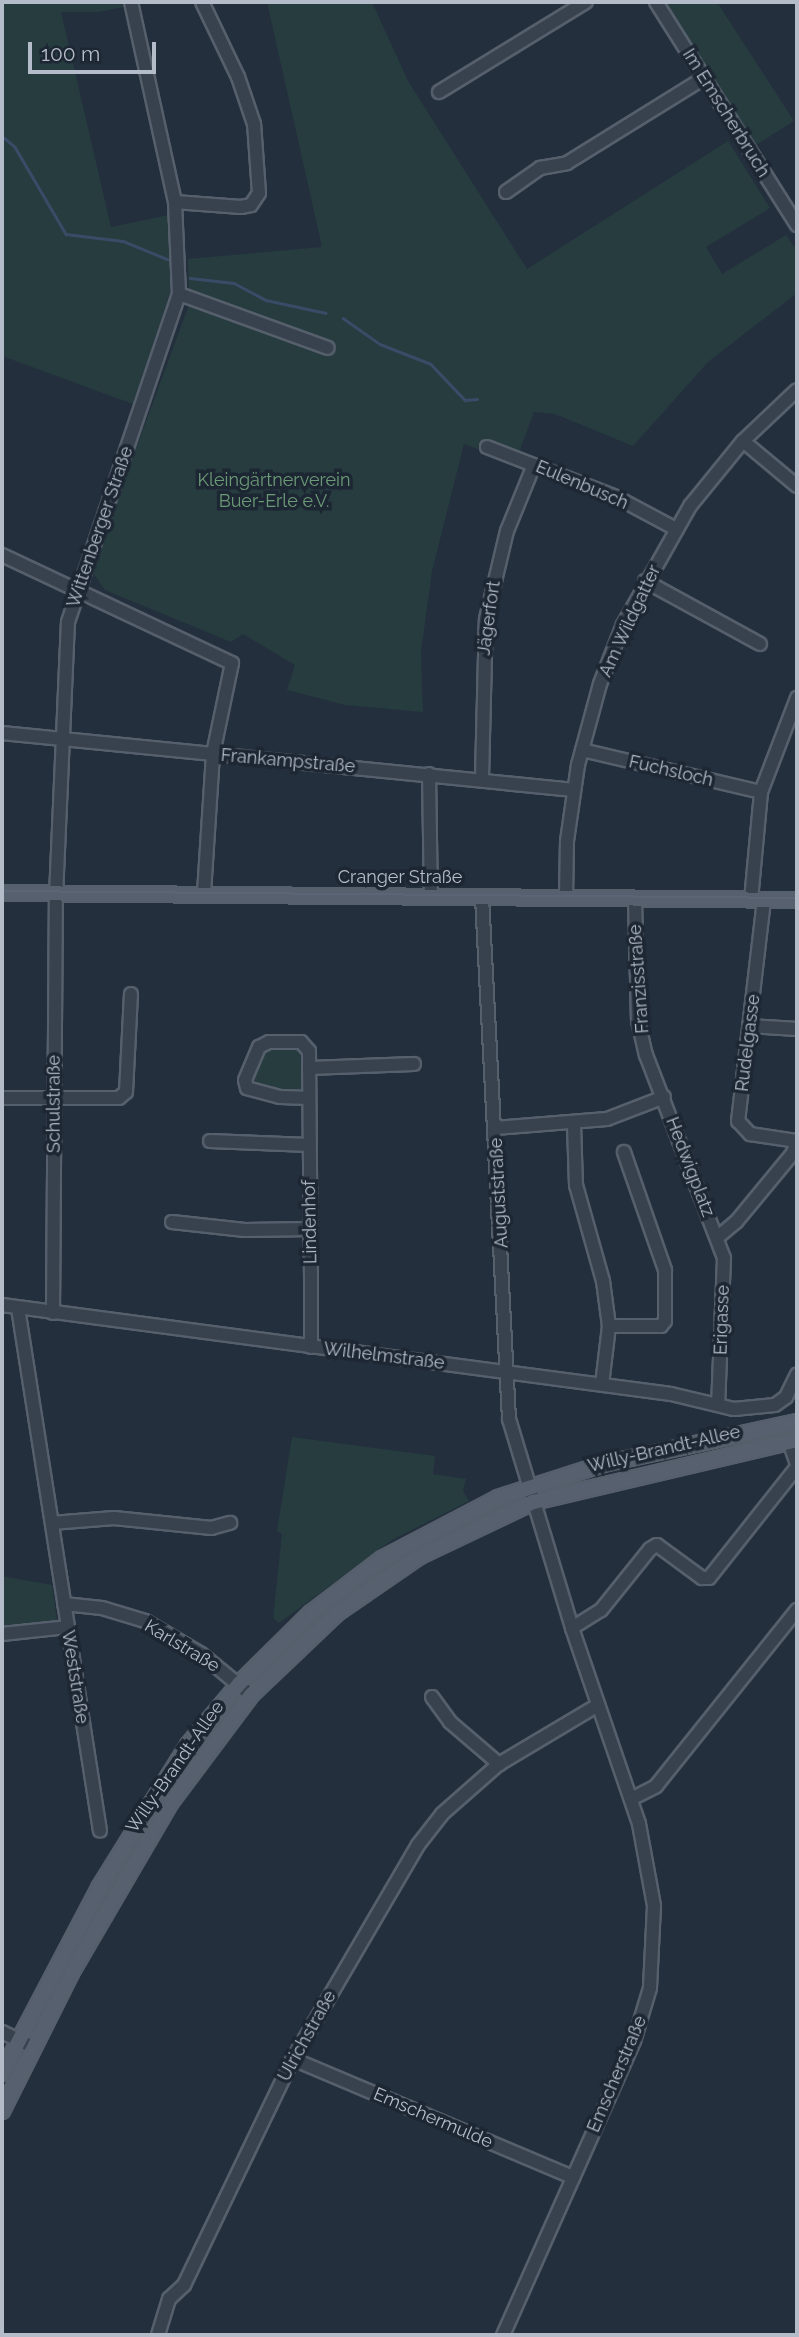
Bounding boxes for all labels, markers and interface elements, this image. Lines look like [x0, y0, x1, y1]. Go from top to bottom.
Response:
scale bar [32, 28, 159, 72]
text: 100 m [41, 41, 100, 66]
street label: Im Emscherbruch [678, 45, 774, 181]
street label: Wittenberger Straße [62, 443, 138, 611]
street label: Eulenbusch [533, 456, 631, 514]
park label: Kleingärtnerverein Buer-Erle e.V. [198, 470, 350, 512]
street label: Am Wildgatter [594, 561, 666, 681]
street label: Jägerfort [473, 579, 505, 657]
street label: Frankampstraße [220, 744, 356, 778]
street label: Fuchsloch [627, 751, 715, 791]
street label: Cranger Straße [338, 866, 462, 888]
street label: Franzisstraße [624, 924, 654, 1034]
street label: Rudelgasse [731, 993, 765, 1093]
street label: Schulstraße [43, 1055, 65, 1153]
street label: Hedwigplatz [661, 1114, 719, 1220]
street label: Auguststraße [485, 1137, 513, 1249]
street label: Lindenhof [298, 1180, 322, 1264]
street label: Erigasse [710, 1285, 734, 1355]
street label: Wilhelmstraße [322, 1338, 446, 1374]
street label: Willy-Brandt-Allee [586, 1421, 742, 1477]
street label: Karlstraße [140, 1615, 224, 1677]
street label: Weststraße [57, 1629, 93, 1725]
street label: Willy-Brandt-Allee [121, 1697, 229, 1837]
street label: Ulrichstraße [273, 1987, 341, 2085]
street label: Emscherstraße [583, 2012, 651, 2136]
street label: Emschermulde [370, 2083, 496, 2153]

